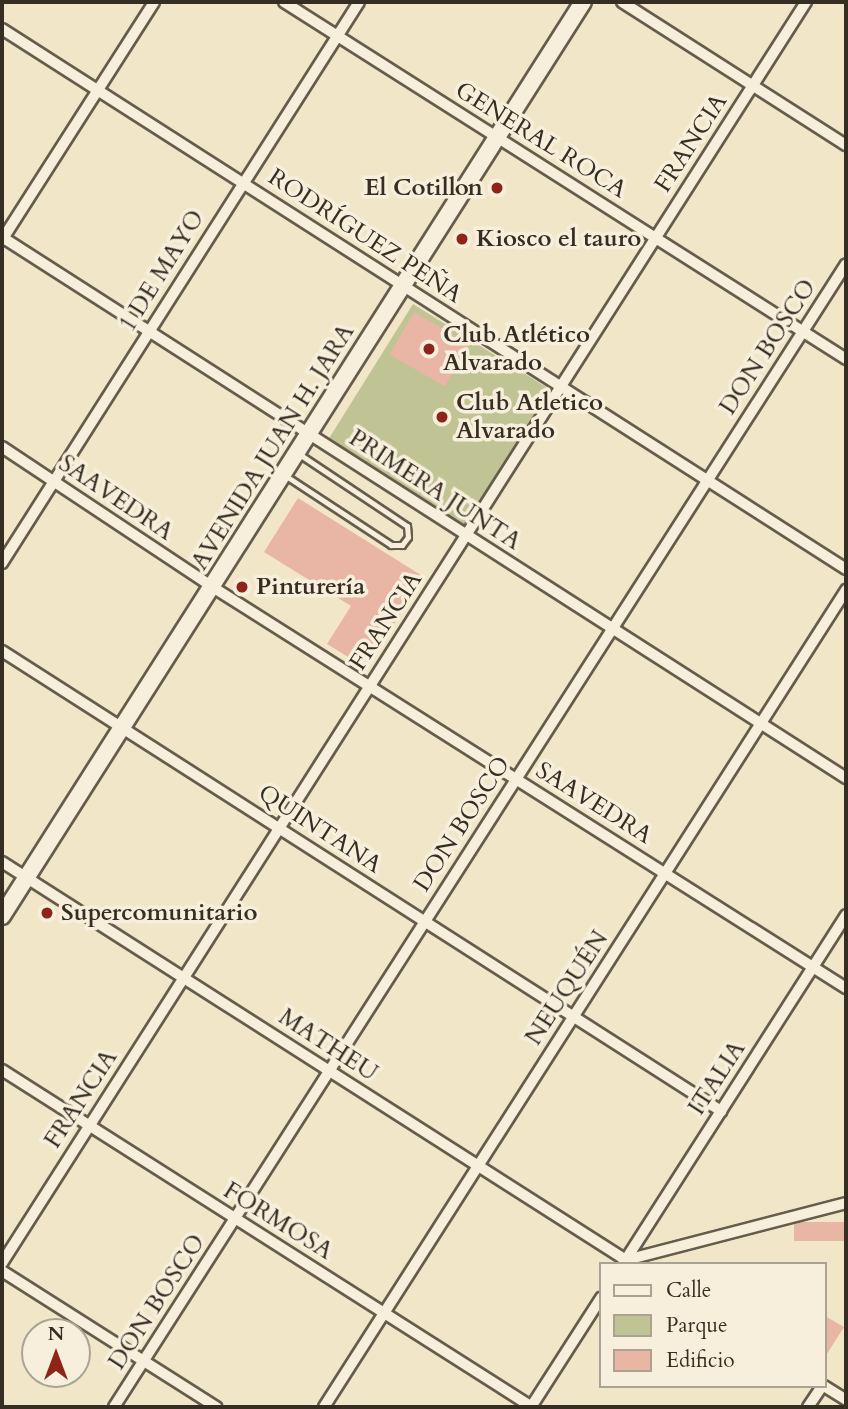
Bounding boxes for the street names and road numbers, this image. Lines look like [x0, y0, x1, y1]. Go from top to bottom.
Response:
street label: GENERAL ROCA [450, 76, 632, 204]
street label: FRANCIA [649, 88, 733, 198]
street label: RODRÍGUEZ PEÑA [263, 163, 467, 309]
street label: 1 DE MAYO [113, 205, 211, 337]
street label: DON BOSCO [714, 274, 822, 420]
street label: AVENIDA JUAN H. JARA [185, 319, 361, 575]
street label: PRIMERA JUNTA [344, 424, 526, 556]
street label: SAAVEDRA [53, 449, 179, 547]
street label: FRANCIA [344, 566, 428, 676]
street label: DON BOSCO [408, 751, 516, 897]
street label: SAAVEDRA [530, 756, 658, 850]
street label: QUINTANA [253, 778, 387, 880]
street label: NEUQUÉN [519, 925, 615, 1051]
street label: MATHEU [273, 1002, 383, 1088]
street label: ITALIA [682, 1035, 752, 1121]
street label: FRANCIA [39, 1044, 123, 1154]
street label: FORMOSA [218, 1176, 338, 1266]
street label: DON BOSCO [103, 1229, 211, 1375]

